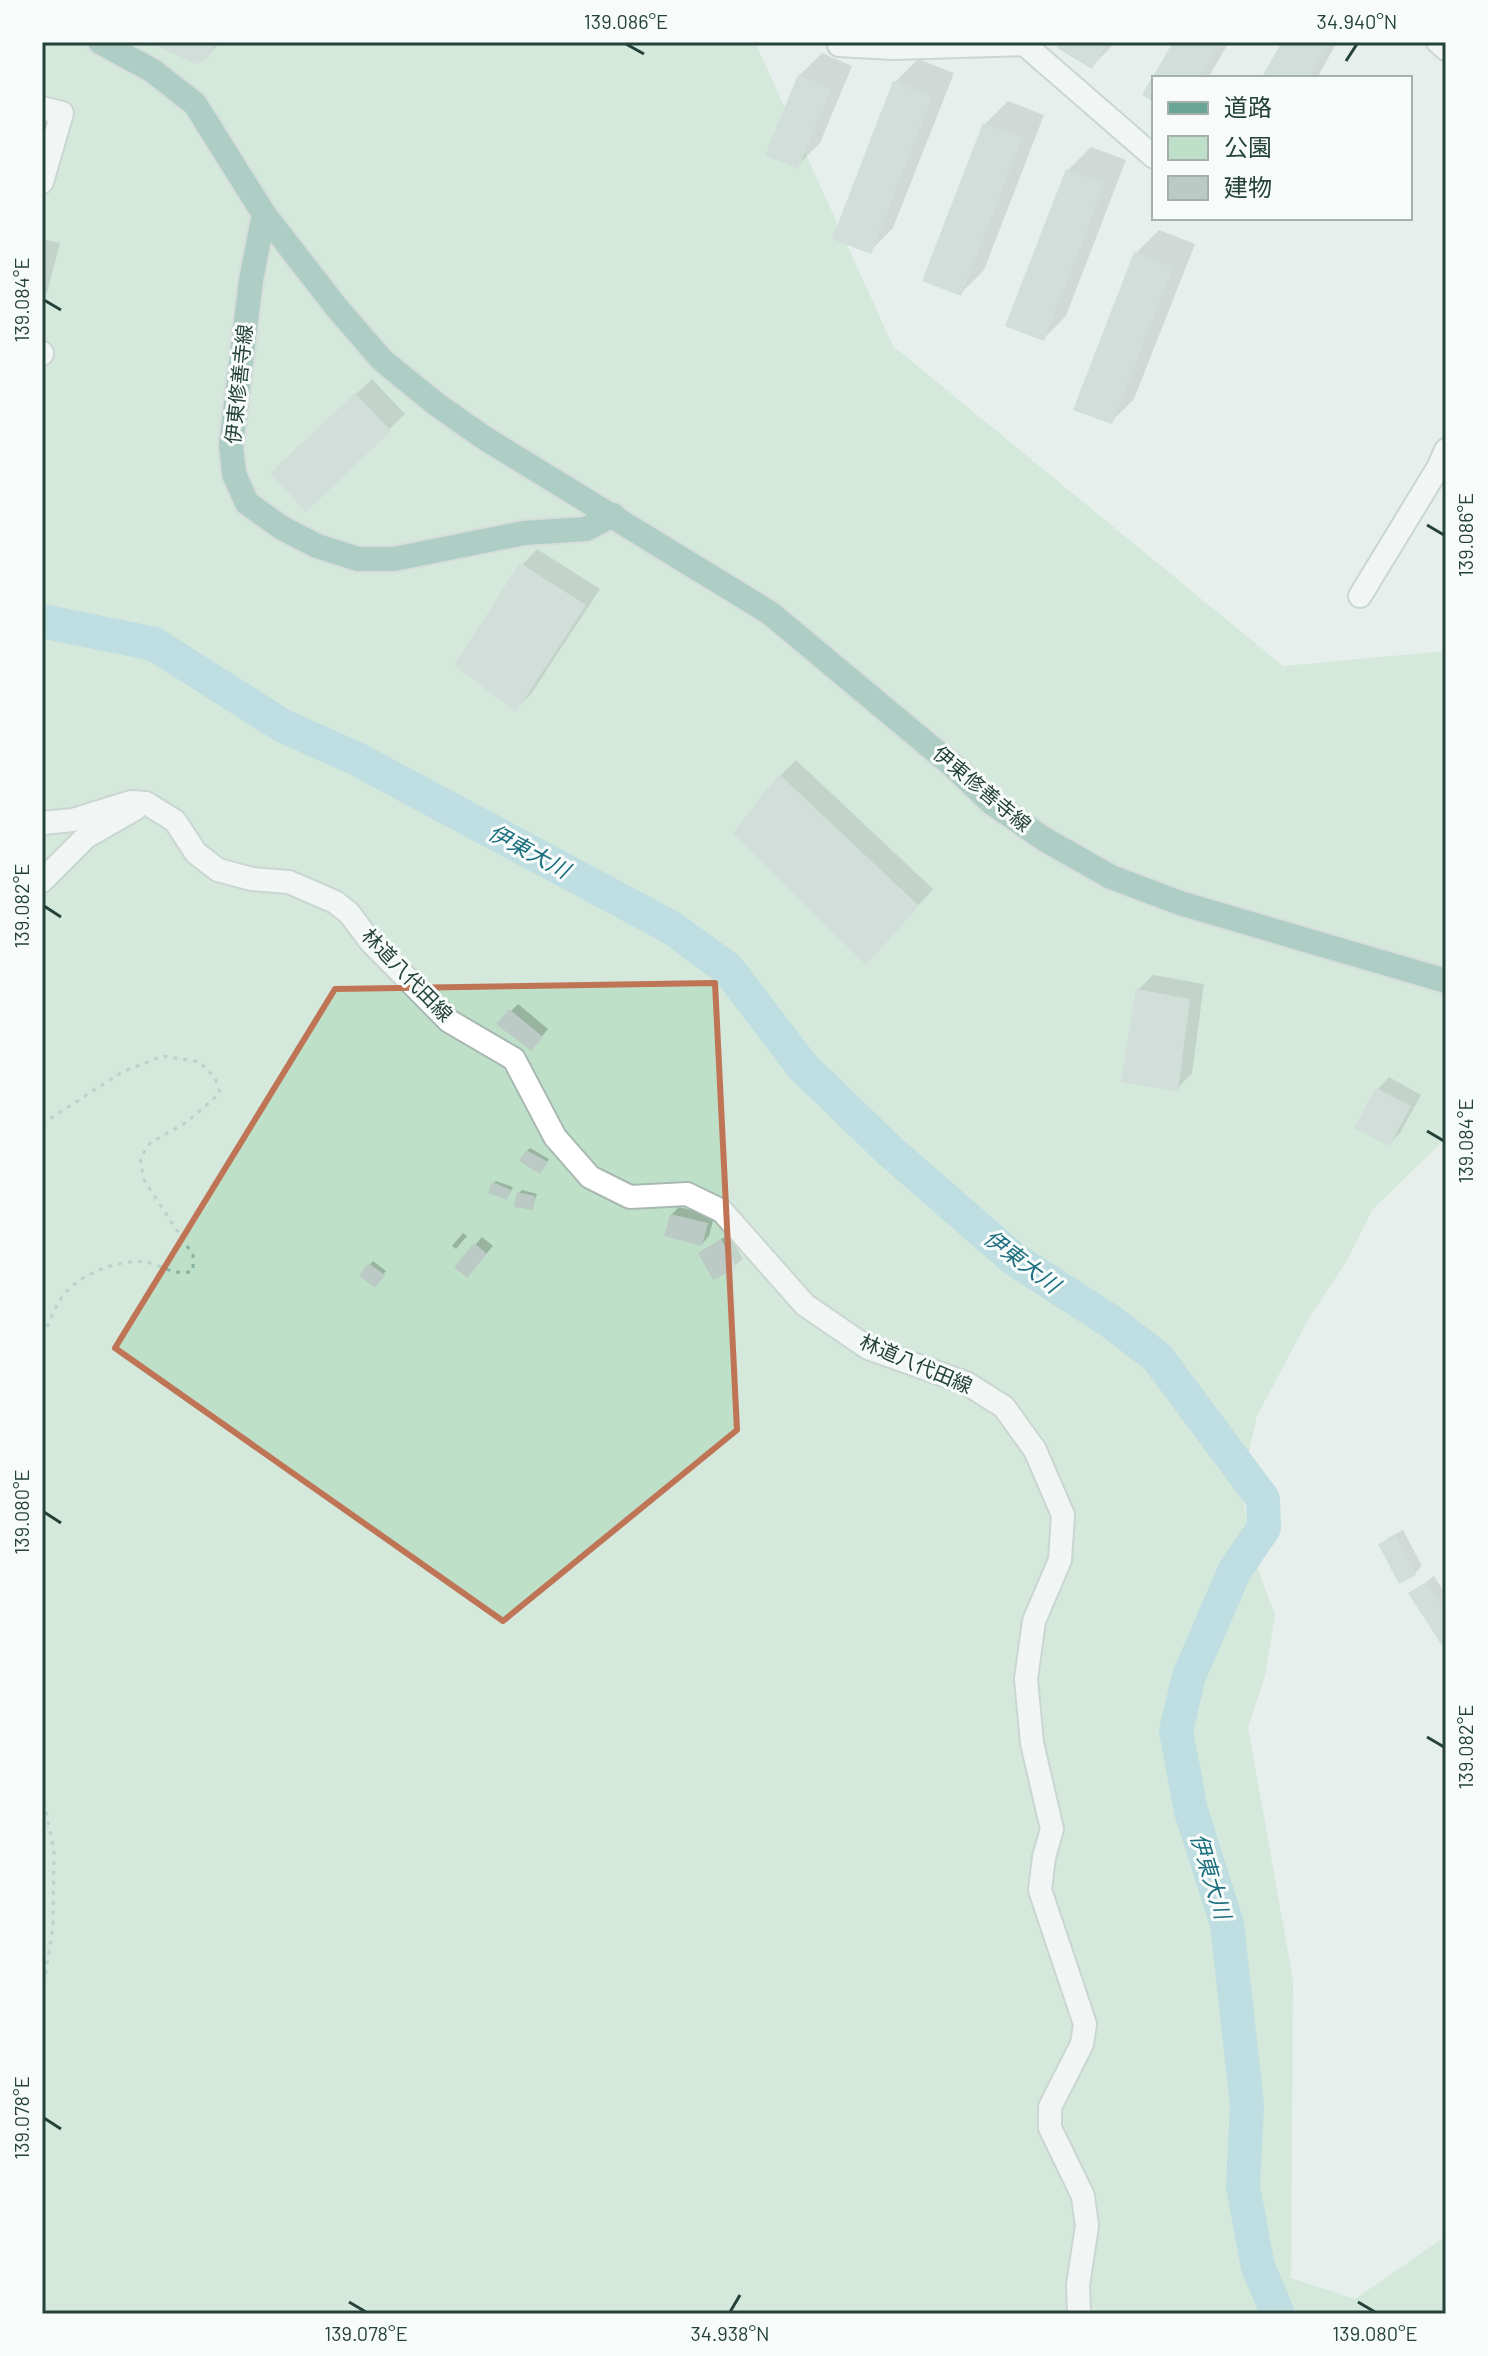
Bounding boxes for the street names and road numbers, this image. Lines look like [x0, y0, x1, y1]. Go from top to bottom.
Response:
street label: 伊東修善寺線 [220, 323, 256, 445]
street label: 伊東修善寺線 [929, 740, 1036, 836]
street label: 林道八代田線 [357, 923, 458, 1026]
street label: 林道八代田線 [856, 1329, 976, 1398]

